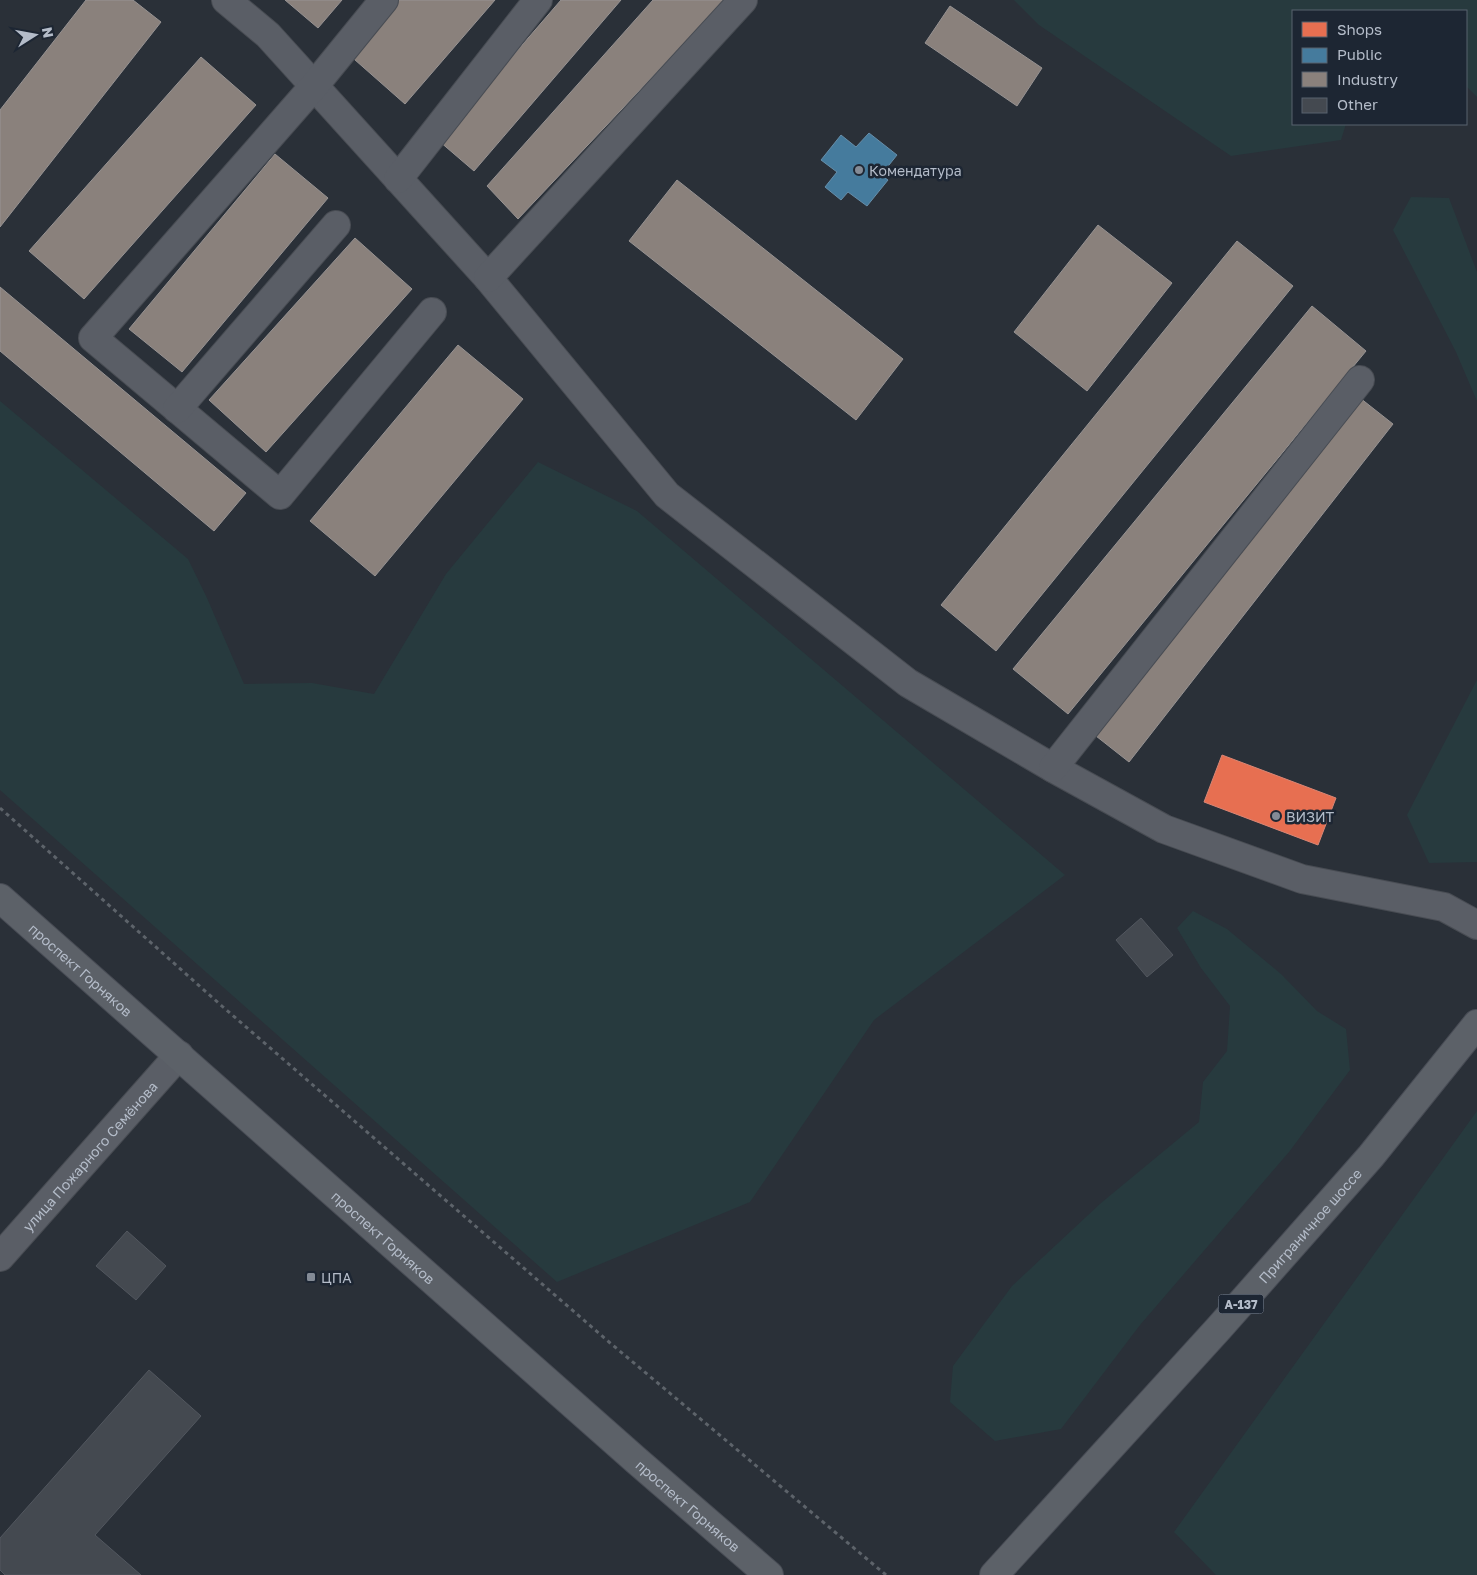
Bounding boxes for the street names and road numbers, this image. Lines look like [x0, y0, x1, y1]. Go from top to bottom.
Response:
street label: проспект Горняков [26, 919, 136, 1020]
street label: улица Пожарного Семёнова [19, 1077, 160, 1234]
street label: Приграничное шоссе [1255, 1165, 1365, 1286]
street label: проспект Горняков [329, 1187, 439, 1287]
road number: А-137 [1218, 1295, 1264, 1314]
street label: проспект Горняков [633, 1456, 744, 1555]

